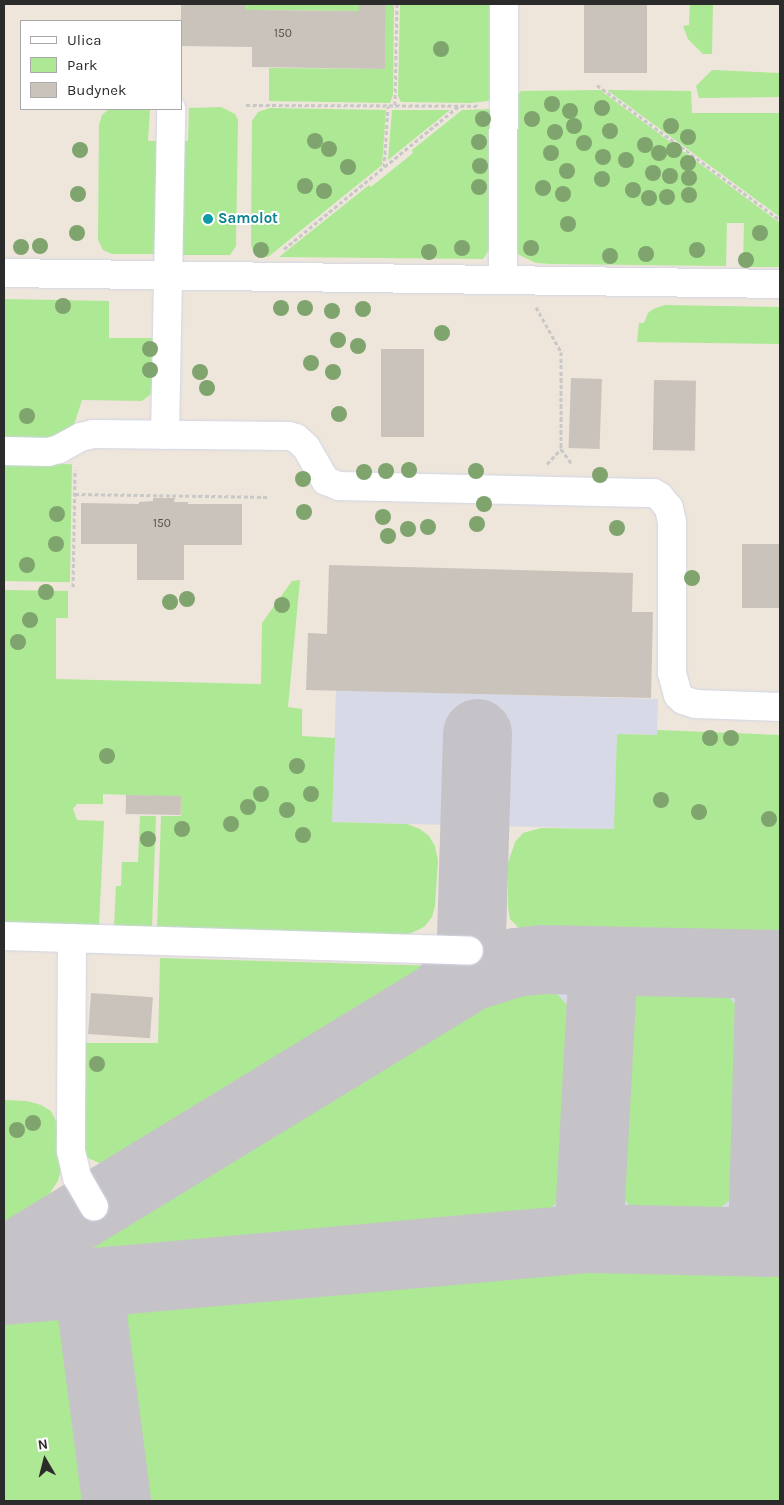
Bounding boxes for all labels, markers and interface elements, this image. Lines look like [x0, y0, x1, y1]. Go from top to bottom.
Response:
legend [20, 20, 182, 110]
house number: 150 [274, 27, 292, 41]
text: Ulica [67, 31, 101, 49]
text: Park [67, 56, 97, 74]
text: Budynek [67, 81, 126, 99]
place label: Samolot [218, 210, 278, 228]
marker: Samolot [202, 213, 214, 225]
house number: 150 [153, 517, 171, 531]
north arrow [20, 1435, 70, 1485]
text: N [37, 1436, 49, 1454]

